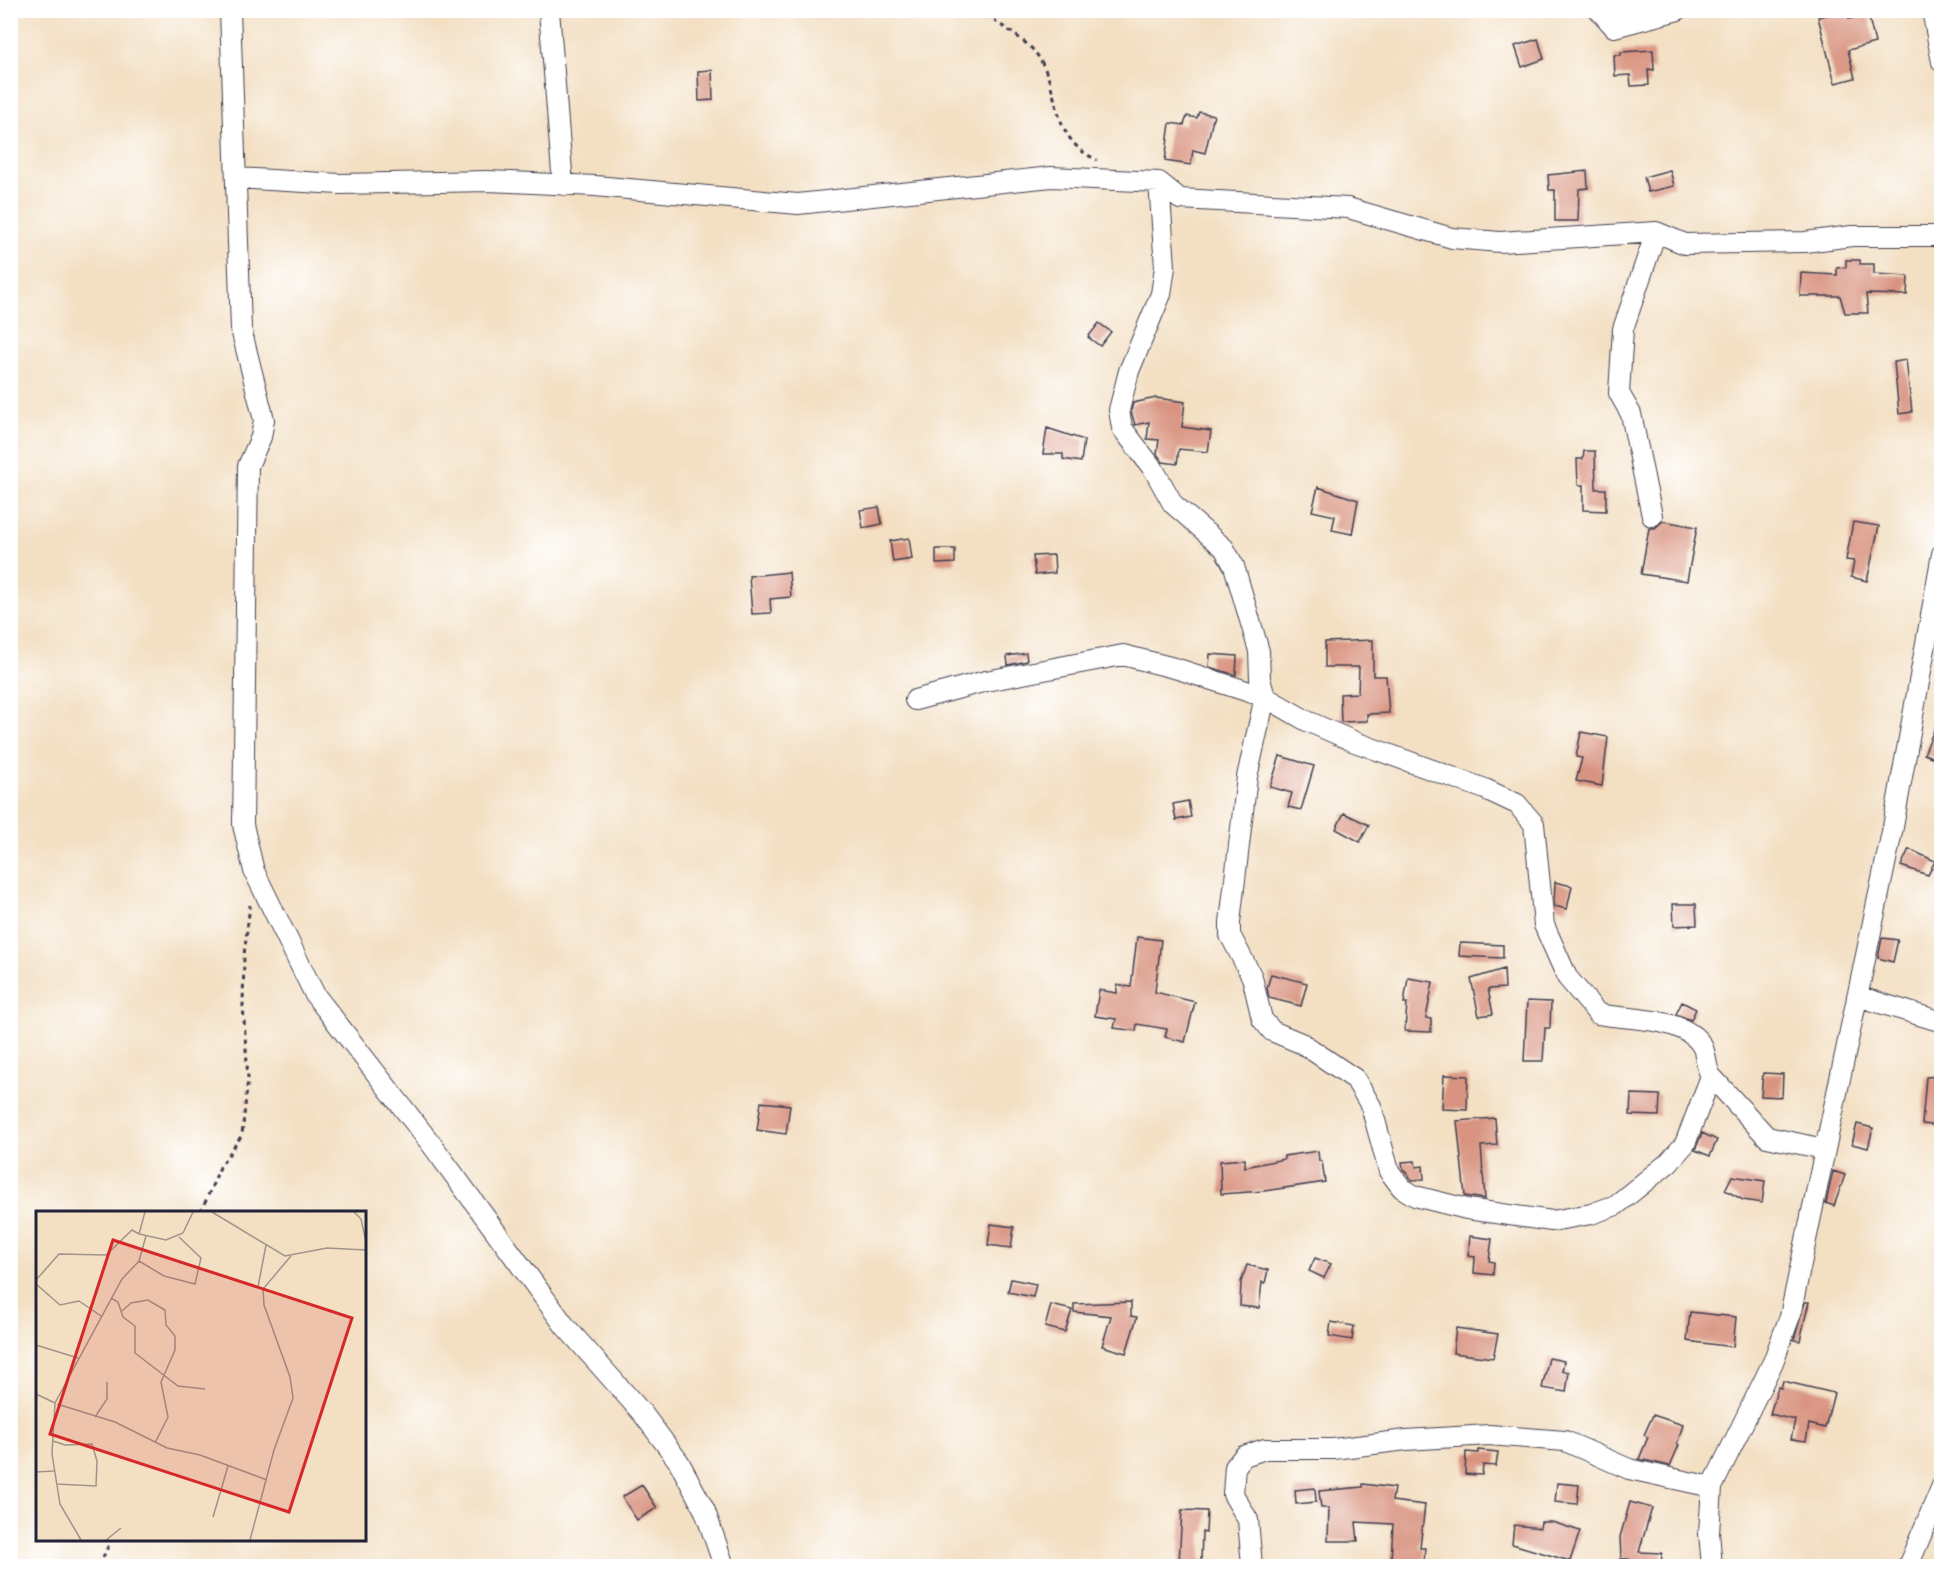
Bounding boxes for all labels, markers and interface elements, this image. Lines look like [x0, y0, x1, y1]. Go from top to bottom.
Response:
inset map [36, 1211, 366, 1541]

